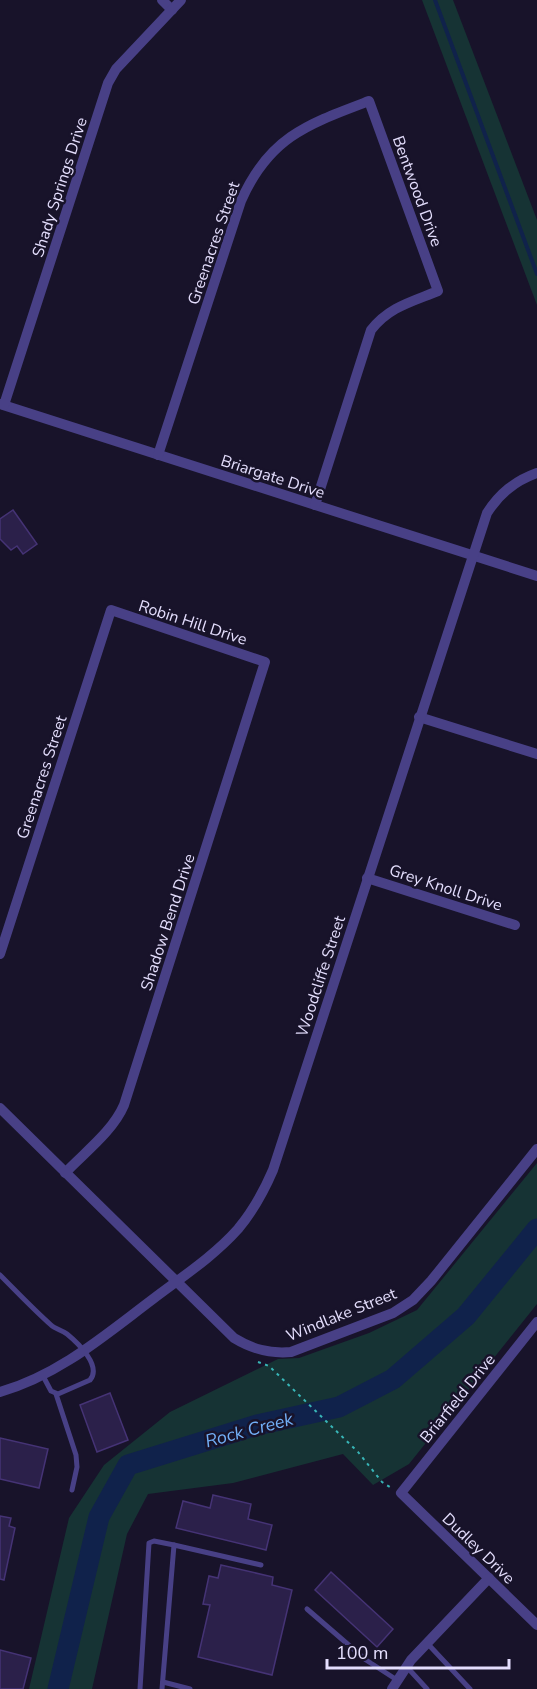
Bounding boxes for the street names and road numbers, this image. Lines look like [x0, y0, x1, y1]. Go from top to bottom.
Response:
street label: Shady Springs Drive [27, 115, 93, 260]
street label: Bentwood Drive [387, 133, 447, 250]
street label: Greenacres Street [183, 178, 245, 308]
street label: Briargate Drive [218, 450, 328, 504]
street label: Robin Hill Drive [136, 595, 250, 651]
street label: Greenacres Street [12, 712, 72, 842]
street label: Shadow Bend Drive [135, 851, 200, 994]
street label: Grey Knoll Drive [386, 859, 505, 917]
street label: Woodcliffe Street [291, 913, 351, 1040]
street label: Windlake Street [283, 1283, 400, 1347]
street label: Briarfield Drive [415, 1350, 500, 1448]
street label: Dudley Drive [437, 1508, 520, 1589]

